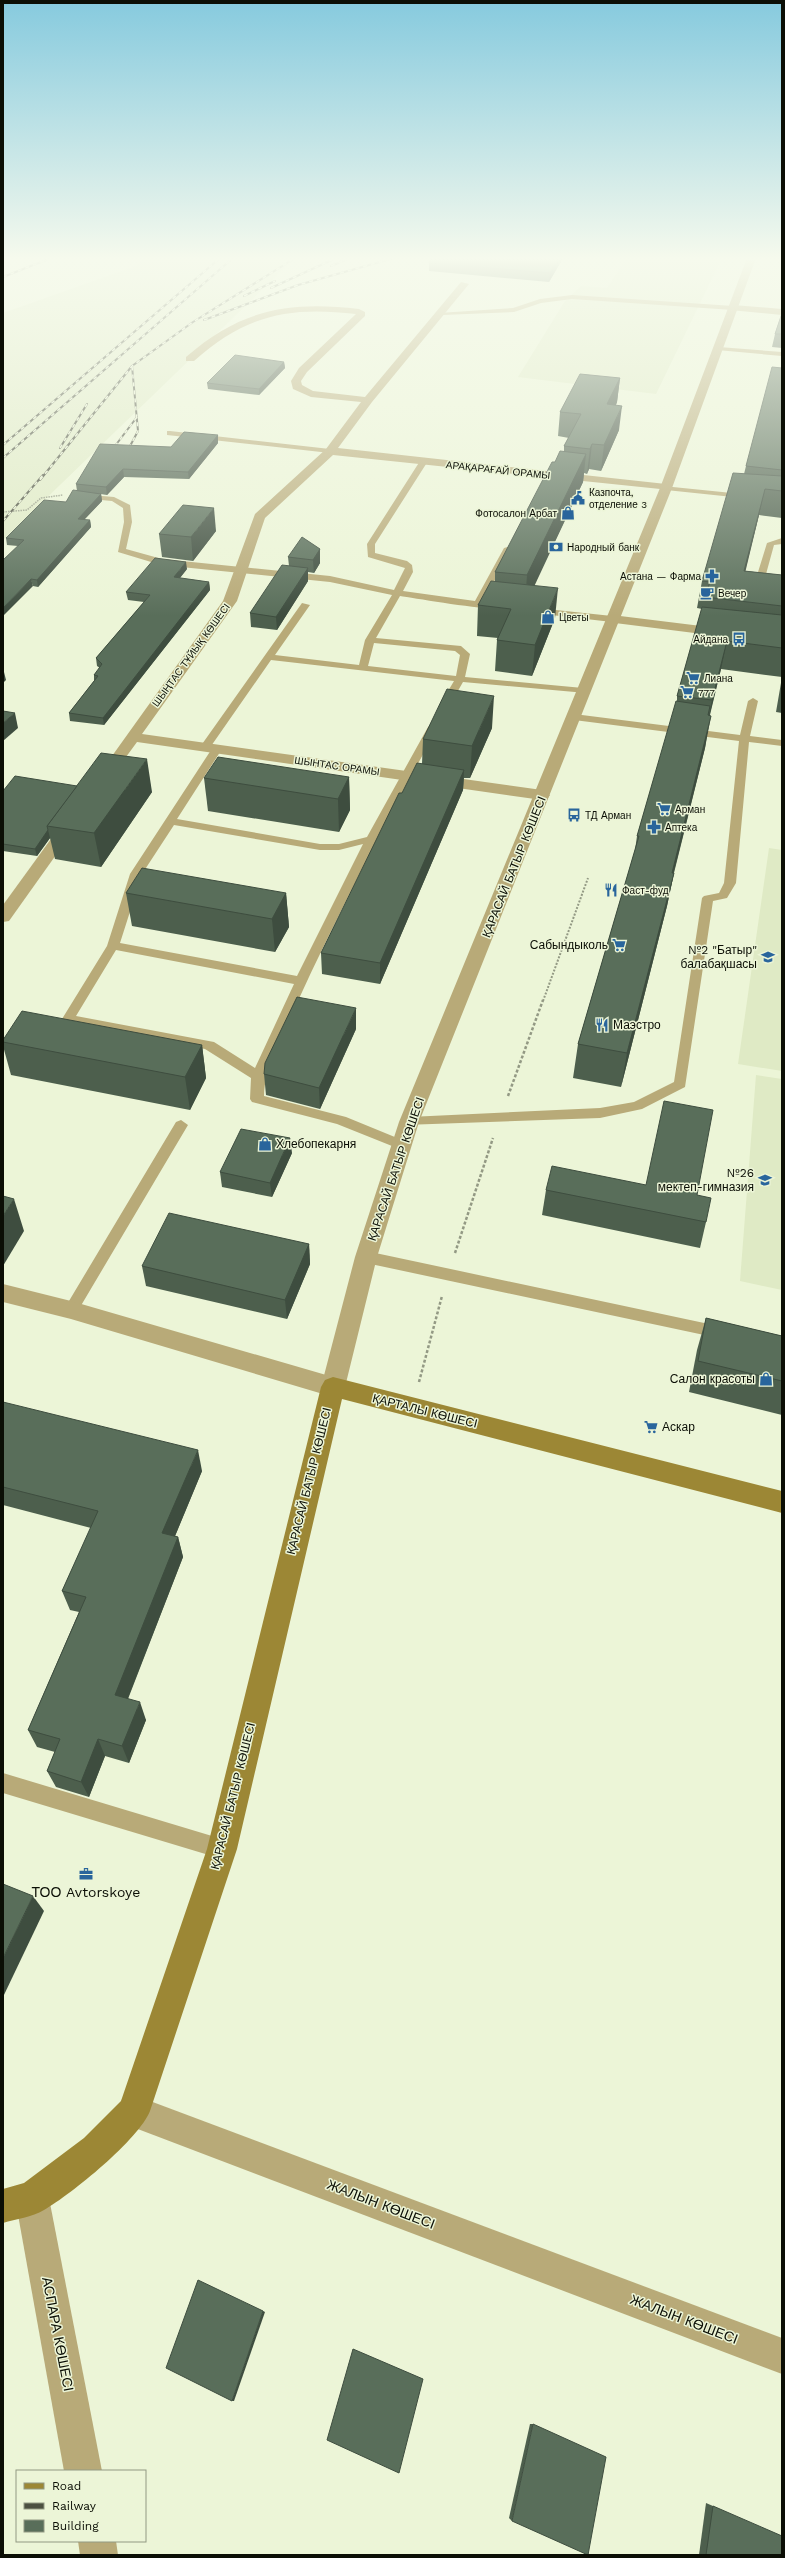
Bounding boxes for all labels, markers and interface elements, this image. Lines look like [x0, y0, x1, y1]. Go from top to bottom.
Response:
street label: АРАҚАРАҒАЙ ОРАМЫ [445, 458, 551, 481]
place label: Казпочта, отделение 3 [589, 487, 647, 510]
public building icon: Казпочта, отделение 3 [570, 490, 586, 506]
shop icon: Фотосалон Арбат [560, 505, 576, 521]
place label: Фотосалон Арбат [475, 508, 557, 519]
bank icon: Народный банк [548, 539, 564, 555]
place label: Народный банк [567, 542, 640, 553]
pharmacy icon: Астана — Фарма [704, 568, 720, 584]
place label: Астана — Фарма [620, 571, 701, 582]
cafe icon: Вечер [699, 585, 715, 601]
place label: Вечер [718, 588, 747, 599]
street label: ШЫҢТАС ТҰЙЫҚ КӨШЕСІ [149, 601, 232, 709]
shop icon: Цветы [540, 609, 556, 625]
place label: Цветы [559, 612, 589, 623]
bus stop icon: Айдана [731, 631, 747, 647]
place label: Айдана [693, 634, 728, 645]
supermarket icon: Лиана [685, 670, 701, 686]
place label: Лиана [704, 673, 733, 684]
supermarket icon: 777 [679, 684, 695, 700]
place label: 777 [698, 687, 715, 698]
street label: ШЫНТАС ОРАМЫ [294, 755, 380, 777]
street label: ҚАРАСАЙ БАТЫР КӨШЕСІ [478, 794, 549, 940]
supermarket icon: Арман [656, 801, 672, 817]
place label: Арман [675, 804, 705, 815]
bus stop icon: ТД Арман [566, 807, 582, 823]
place label: ТД Арман [585, 810, 631, 821]
pharmacy icon: Аптека [646, 819, 662, 835]
place label: Аптека [665, 822, 698, 833]
restaurant icon: Фаст-фуд [603, 882, 619, 898]
place label: Фаст-фуд [622, 885, 669, 896]
supermarket icon: Сабындыколь [611, 937, 627, 953]
place label: Сабындыколь [530, 938, 608, 952]
place label: №2 "Батыр" балабақшасы [681, 943, 757, 971]
school or university icon: №2 "Батыр" балабақшасы [760, 949, 776, 965]
restaurant icon: Маэстро [594, 1017, 610, 1033]
place label: Маэстро [613, 1018, 661, 1032]
street label: ҚАРАСАЙ БАТЫР КӨШЕСІ [364, 1095, 427, 1243]
shop icon: Хлебопекарня [257, 1136, 273, 1152]
place label: Хлебопекарня [276, 1137, 356, 1151]
place label: №26 мектеп-гимназия [658, 1166, 754, 1194]
school or university icon: №26 мектеп-гимназия [757, 1172, 773, 1188]
shop icon: Салон красоты [758, 1371, 774, 1387]
place label: Салон красоты [670, 1372, 755, 1386]
street label: ҚАРТАЛЫ КӨШЕСІ [371, 1391, 479, 1431]
street label: ҚАРАСАЙ БАТЫР КӨШЕСІ [283, 1406, 334, 1556]
supermarket icon: Аскар [643, 1419, 659, 1435]
place label: Аскар [662, 1420, 695, 1434]
street label: ҚАРАСАЙ БАТЫР КӨШЕСІ [207, 1721, 258, 1871]
office icon: ТОО Avtorskoye [78, 1866, 94, 1882]
place label: ТОО Avtorskoye [32, 1884, 140, 1900]
street label: ЖАЛЫН КӨШЕСІ [325, 2176, 437, 2232]
street label: АСПАРА КӨШЕСІ [39, 2275, 77, 2393]
street label: ЖАЛЫН КӨШЕСІ [628, 2291, 740, 2347]
legend [16, 2470, 146, 2542]
text: Road [52, 2479, 81, 2493]
text: Railway [52, 2499, 97, 2513]
text: Building [52, 2519, 99, 2533]

